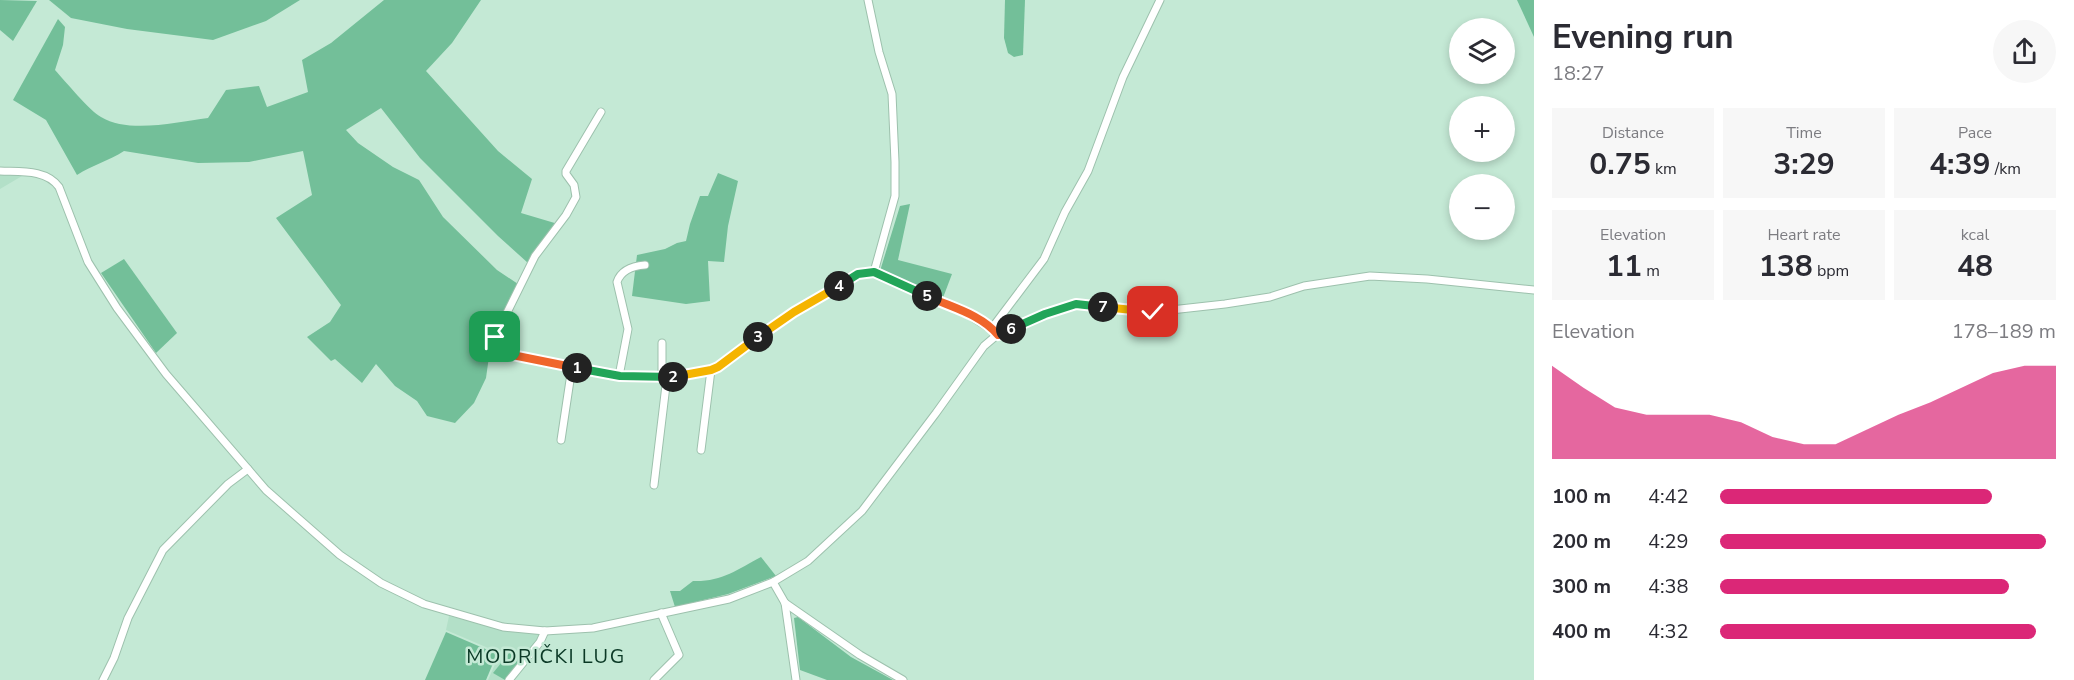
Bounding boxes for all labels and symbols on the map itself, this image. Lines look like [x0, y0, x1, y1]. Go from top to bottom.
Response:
pin: 4 [824, 271, 854, 301]
pin: 5 [912, 281, 942, 311]
pin [1127, 286, 1178, 337]
pin: 7 [1088, 292, 1118, 322]
pin [469, 311, 520, 362]
pin: 6 [996, 314, 1026, 344]
pin: 3 [743, 322, 773, 352]
pin: 1 [562, 353, 592, 383]
pin: 2 [658, 362, 688, 392]
district label: MODRIČKI LUG [466, 643, 626, 670]

